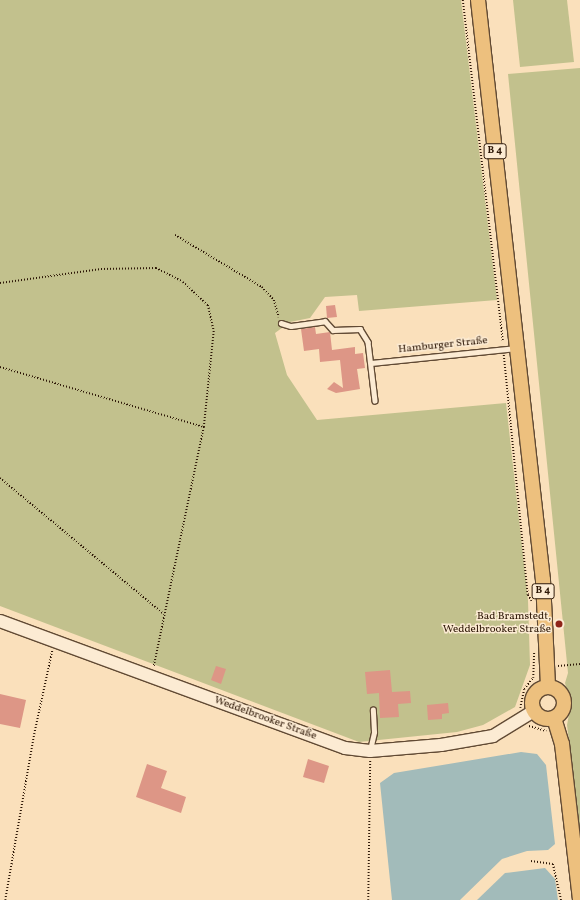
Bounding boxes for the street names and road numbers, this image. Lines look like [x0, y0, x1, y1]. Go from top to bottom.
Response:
road number: B 4 [483, 143, 507, 159]
street label: Hamburger Straße [398, 335, 488, 357]
road number: B 4 [531, 583, 555, 599]
street label: Weddelbrooker Straße [212, 694, 318, 744]

